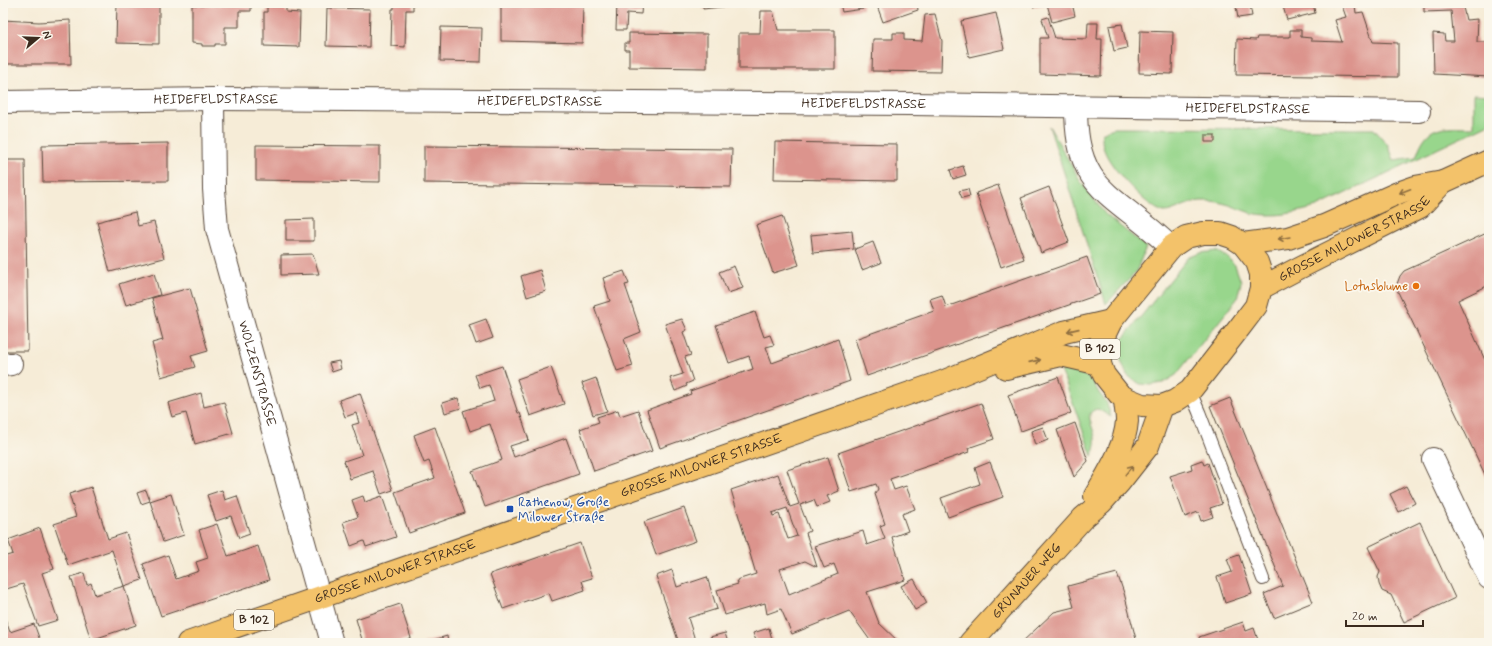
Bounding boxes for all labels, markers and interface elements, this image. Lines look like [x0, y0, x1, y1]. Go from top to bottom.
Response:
north arrow [18, 18, 58, 58]
text: N [39, 29, 54, 41]
street label: HEIDEFELDSTRASSE [153, 90, 278, 108]
street label: HEIDEFELDSTRASSE [478, 92, 602, 110]
street label: HEIDEFELDSTRASSE [802, 95, 926, 113]
street label: HEIDEFELDSTRASSE [1185, 99, 1310, 118]
one-way arrow [1399, 187, 1411, 195]
street label: GROSSE MILOWER STRASSE [1275, 192, 1435, 286]
one-way arrow [1278, 234, 1291, 242]
place label: Lotusblume [1345, 278, 1408, 295]
marker: Lotusblume [1411, 281, 1421, 291]
street label: WOLZENSTRASSE [234, 319, 280, 428]
one-way arrow [1067, 327, 1080, 335]
road number: B 102 [1080, 339, 1120, 359]
one-way arrow [1028, 356, 1041, 364]
street label: GROSSE MILOWER STRASSE [618, 430, 784, 501]
one-way arrow [1125, 464, 1134, 475]
place label: Rathenow, Große Milower Straße [518, 494, 609, 526]
marker: Rathenow, Große Milower Straße [505, 504, 515, 514]
street label: GROSSE MILOWER STRASSE [312, 536, 478, 607]
street label: GRÜNAUER WEG [988, 539, 1065, 622]
scale bar [1346, 602, 1423, 628]
text: 20 m [1352, 609, 1378, 625]
road number: B 102 [234, 610, 274, 630]

